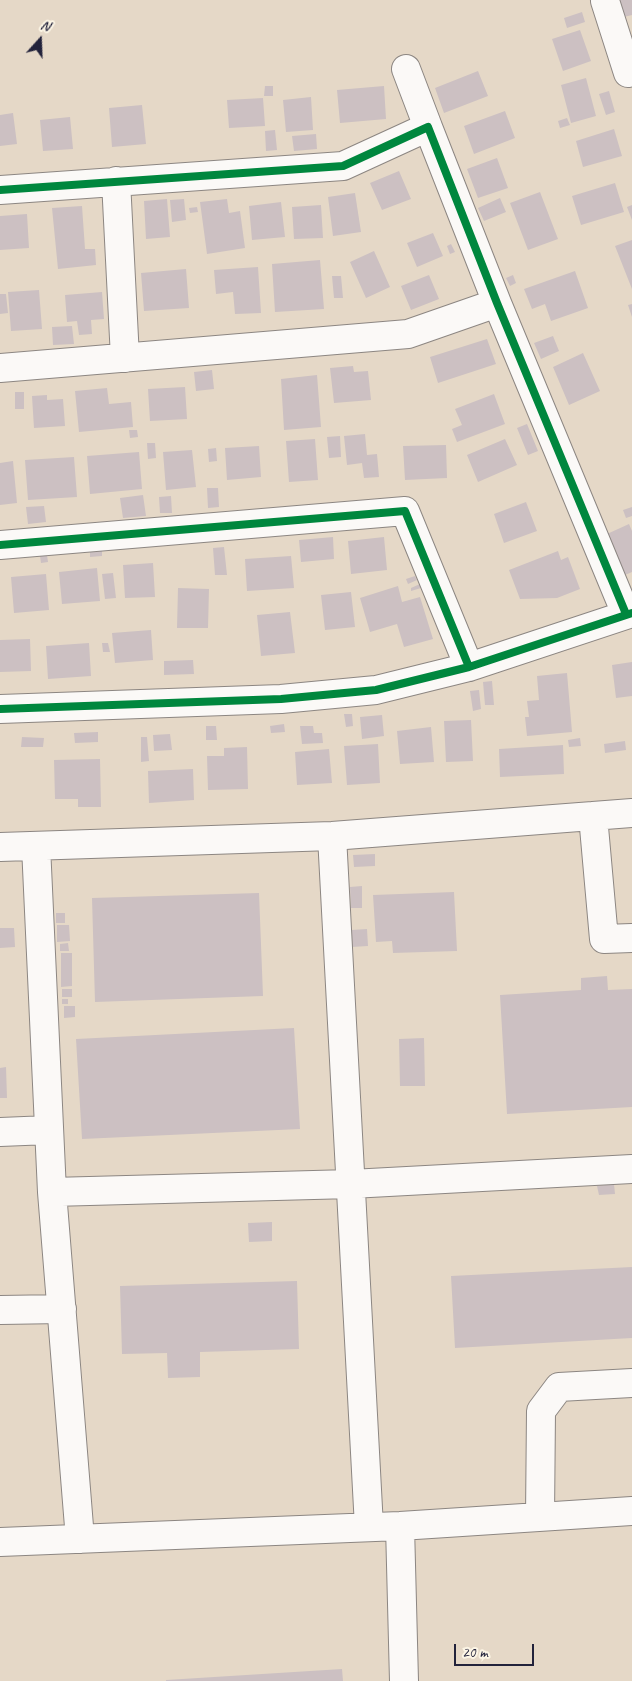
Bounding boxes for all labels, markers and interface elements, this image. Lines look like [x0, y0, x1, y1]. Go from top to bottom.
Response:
north arrow [15, 15, 65, 65]
text: N [38, 16, 52, 35]
scale bar [457, 1634, 537, 1666]
text: 20 m [462, 1643, 488, 1662]

